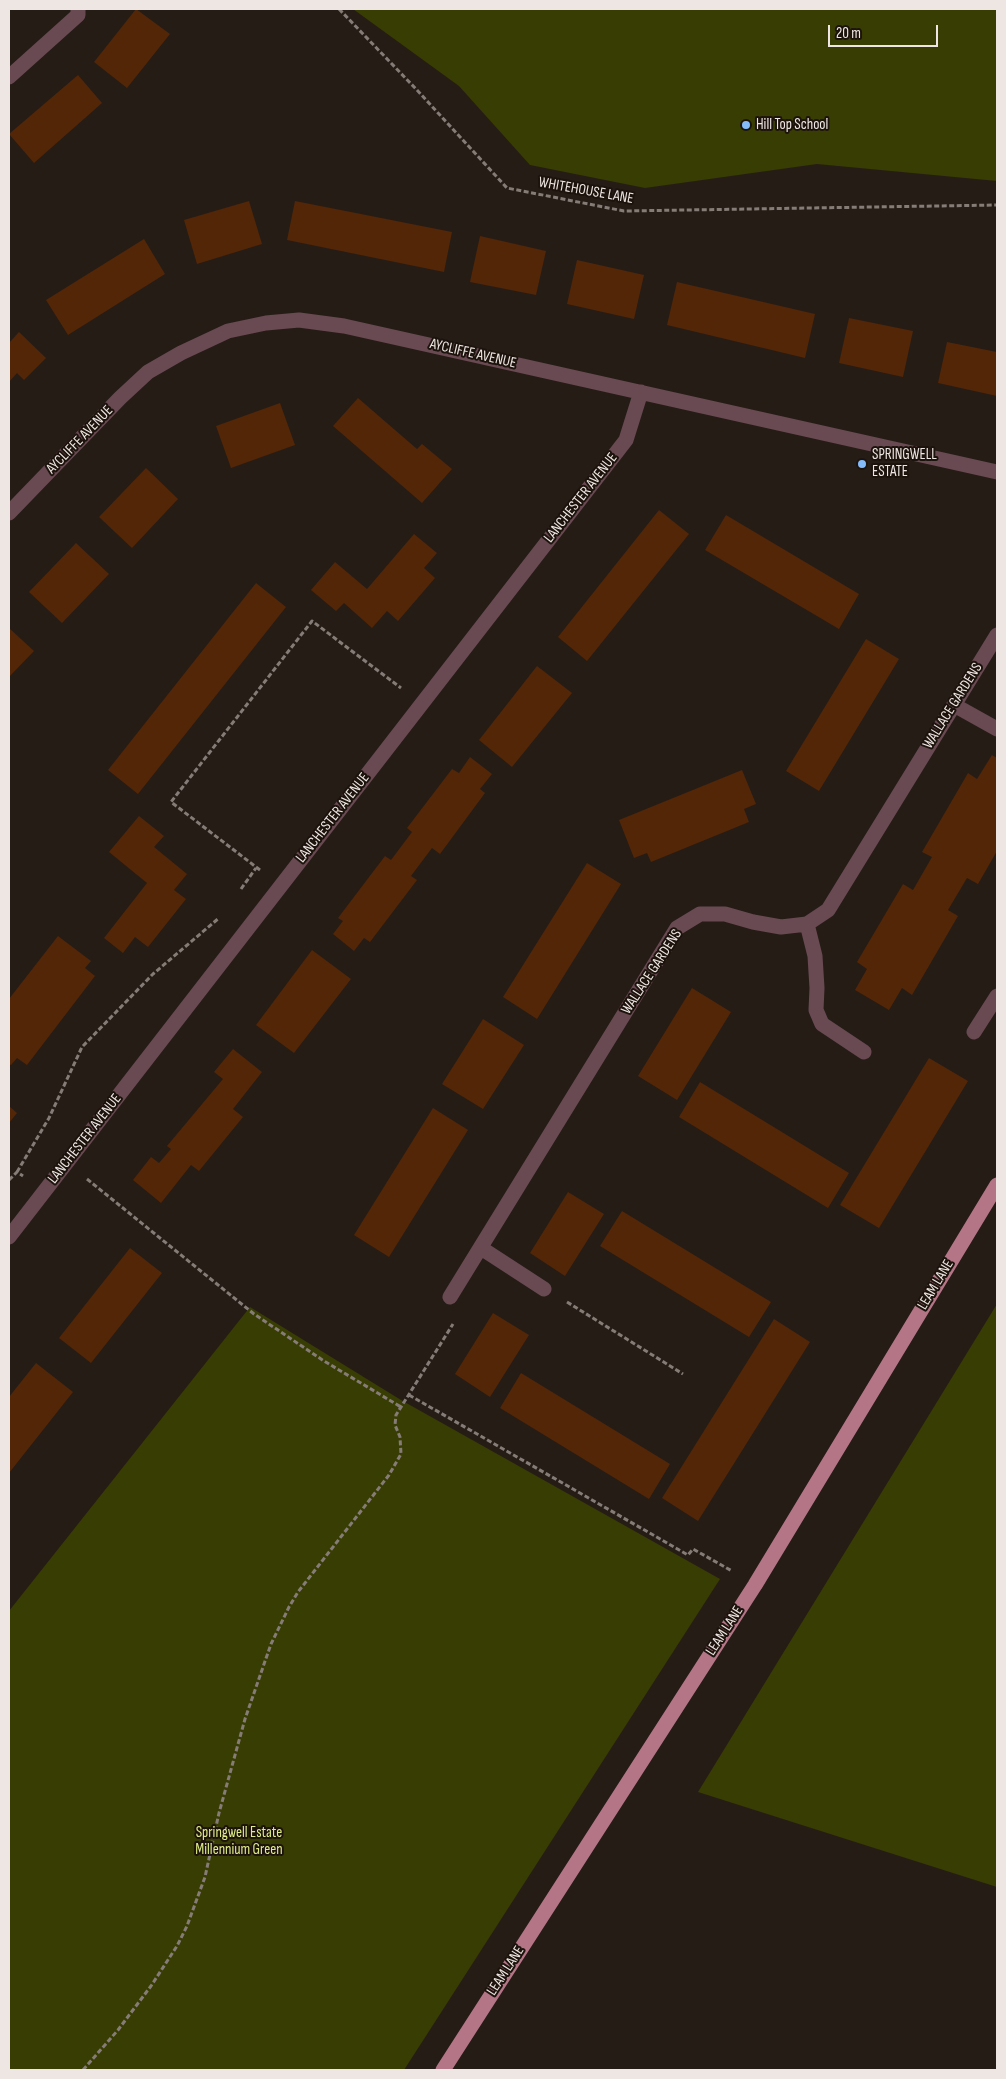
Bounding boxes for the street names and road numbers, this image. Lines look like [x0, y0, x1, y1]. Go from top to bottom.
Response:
street label: WHITEHOUSE LANE [537, 174, 635, 208]
street label: AYCLIFFE AVENUE [428, 335, 518, 373]
street label: AYCLIFFE AVENUE [43, 402, 117, 478]
street label: LANCHESTER AVENUE [540, 450, 622, 546]
street label: WALLACE GARDENS [919, 660, 987, 752]
street label: LANCHESTER AVENUE [292, 770, 374, 866]
street label: WALLACE GARDENS [618, 926, 686, 1018]
street label: LANCHESTER AVENUE [44, 1091, 126, 1187]
street label: LEAM LANE [914, 1257, 958, 1313]
street label: LEAM LANE [702, 1603, 748, 1659]
street label: LEAM LANE [483, 1943, 529, 1999]

